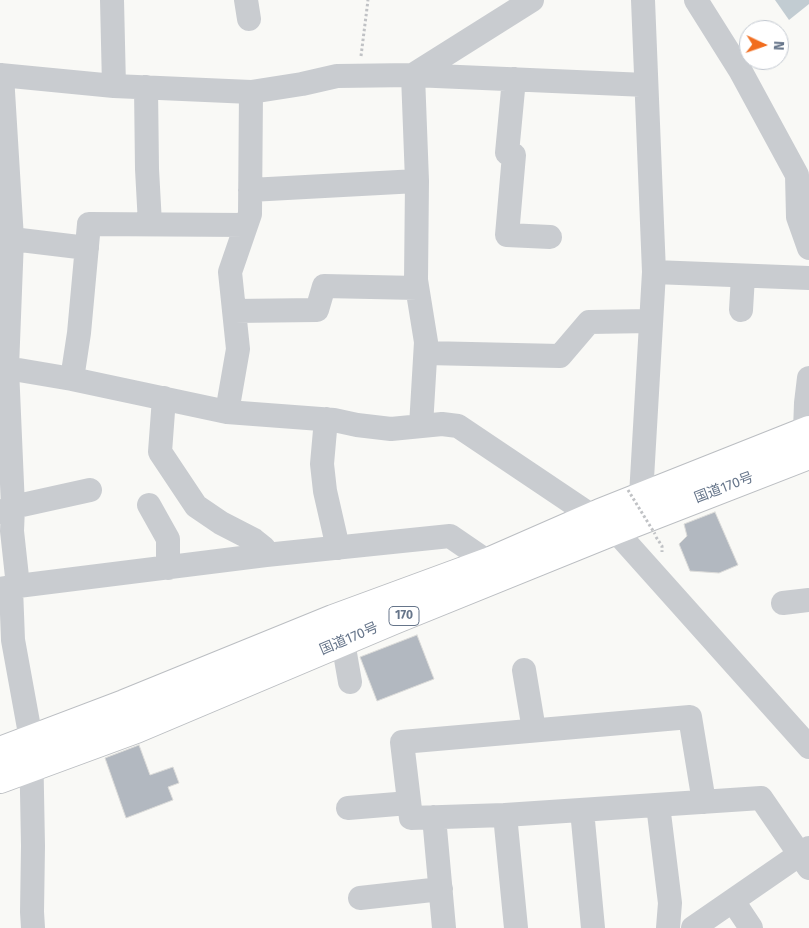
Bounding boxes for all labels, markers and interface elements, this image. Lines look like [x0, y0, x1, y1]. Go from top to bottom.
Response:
north arrow [739, 20, 789, 70]
text: N [770, 41, 787, 51]
street label: 国道170号 [692, 469, 756, 507]
road number: 170 [389, 606, 419, 626]
street label: 国道170号 [317, 619, 381, 659]

